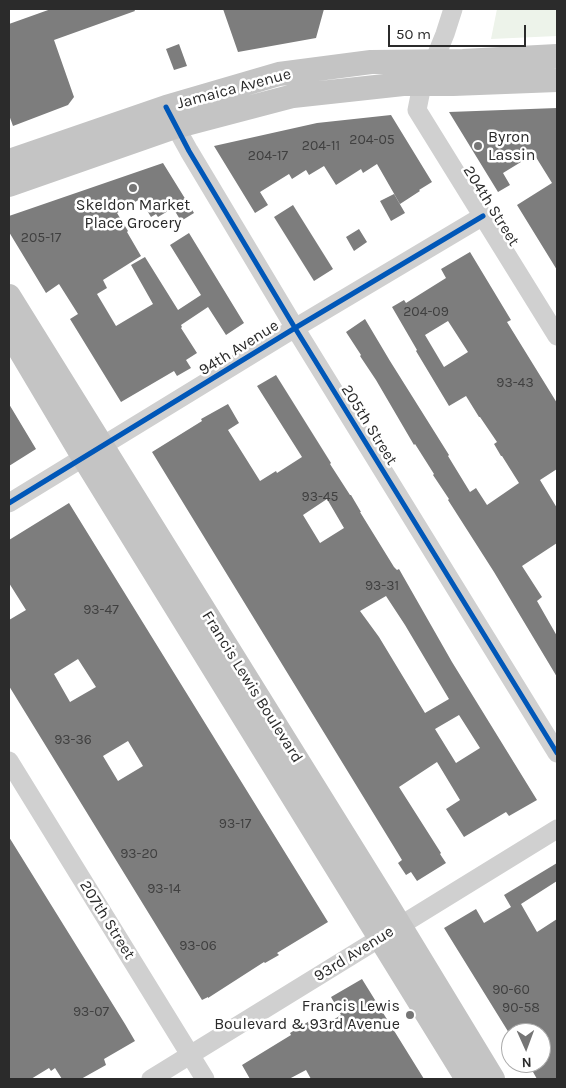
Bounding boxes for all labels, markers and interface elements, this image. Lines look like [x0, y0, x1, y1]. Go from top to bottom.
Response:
scale bar [391, 15, 528, 47]
text: 50 m [396, 25, 431, 43]
street label: Jamaica Avenue [175, 65, 293, 113]
place label: Byron Lassin [488, 127, 536, 165]
house number: 204-05 [349, 132, 395, 148]
house number: 204-11 [302, 138, 340, 154]
marker: Byron Lassin [472, 140, 484, 152]
house number: 204-17 [248, 148, 288, 164]
street label: 204th Street [459, 162, 523, 250]
marker: Skeldon Market Place Grocery [127, 182, 139, 194]
place label: Skeldon Market Place Grocery [76, 195, 190, 233]
house number: 205-17 [21, 230, 61, 246]
house number: 204-09 [403, 304, 449, 320]
street label: 94th Avenue [196, 316, 282, 380]
house number: 93-43 [496, 375, 534, 391]
street label: 205th Street [337, 381, 401, 469]
house number: 93-45 [302, 489, 338, 505]
house number: 93-31 [365, 578, 399, 594]
house number: 93-47 [83, 602, 119, 618]
street label: Francis Lewis Boulevard [197, 608, 307, 766]
house number: 93-36 [54, 732, 92, 748]
house number: 93-17 [219, 816, 251, 832]
house number: 93-20 [120, 846, 158, 862]
street label: 207th Street [75, 877, 139, 963]
house number: 93-14 [147, 881, 181, 897]
street label: 93rd Avenue [311, 922, 397, 986]
house number: 93-06 [179, 938, 217, 954]
house number: 90-60 [492, 982, 530, 998]
place label: Francis Lewis Boulevard & 93rd Avenue [214, 996, 400, 1034]
house number: 90-58 [502, 1000, 540, 1016]
house number: 93-07 [73, 1004, 109, 1020]
marker: Francis Lewis Boulevard & 93rd Avenue [404, 1009, 416, 1021]
north arrow [501, 1023, 551, 1073]
text: N [521, 1054, 532, 1071]

